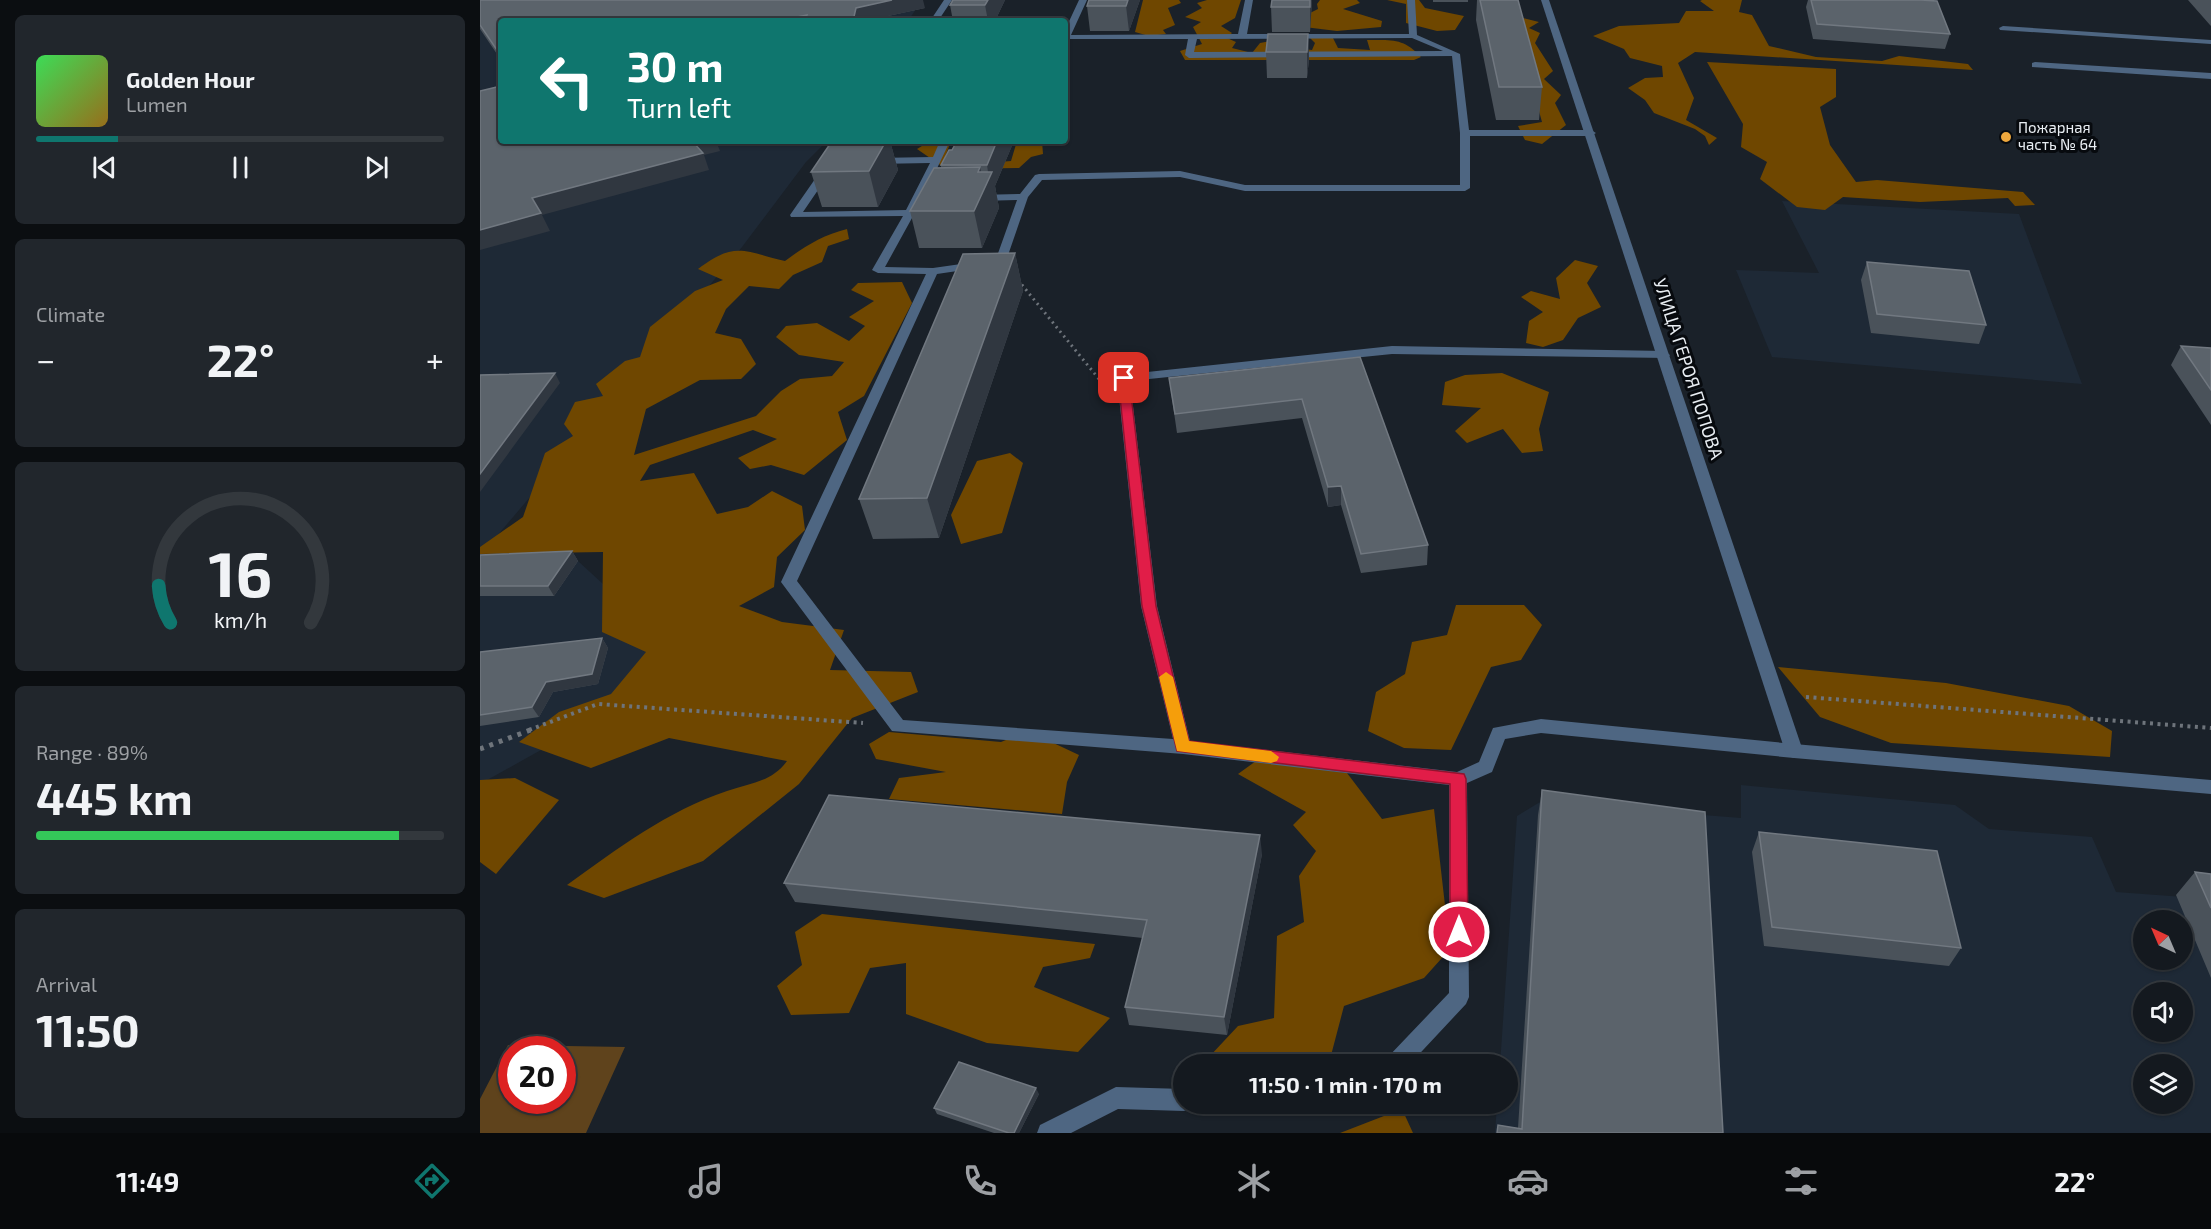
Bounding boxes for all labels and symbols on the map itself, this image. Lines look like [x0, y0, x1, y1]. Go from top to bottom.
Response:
place label: Пожарная часть № 64 [2018, 118, 2097, 153]
marker: Пожарная часть № 64 [1999, 130, 2013, 144]
street label: УЛИЦА ГЕРОЯ ПОПОВА [1649, 276, 1729, 463]
pin [1098, 352, 1149, 403]
position arrow [1427, 900, 1491, 964]
north arrow [2133, 910, 2193, 970]
speed limit sign: 20 [498, 1036, 576, 1114]

